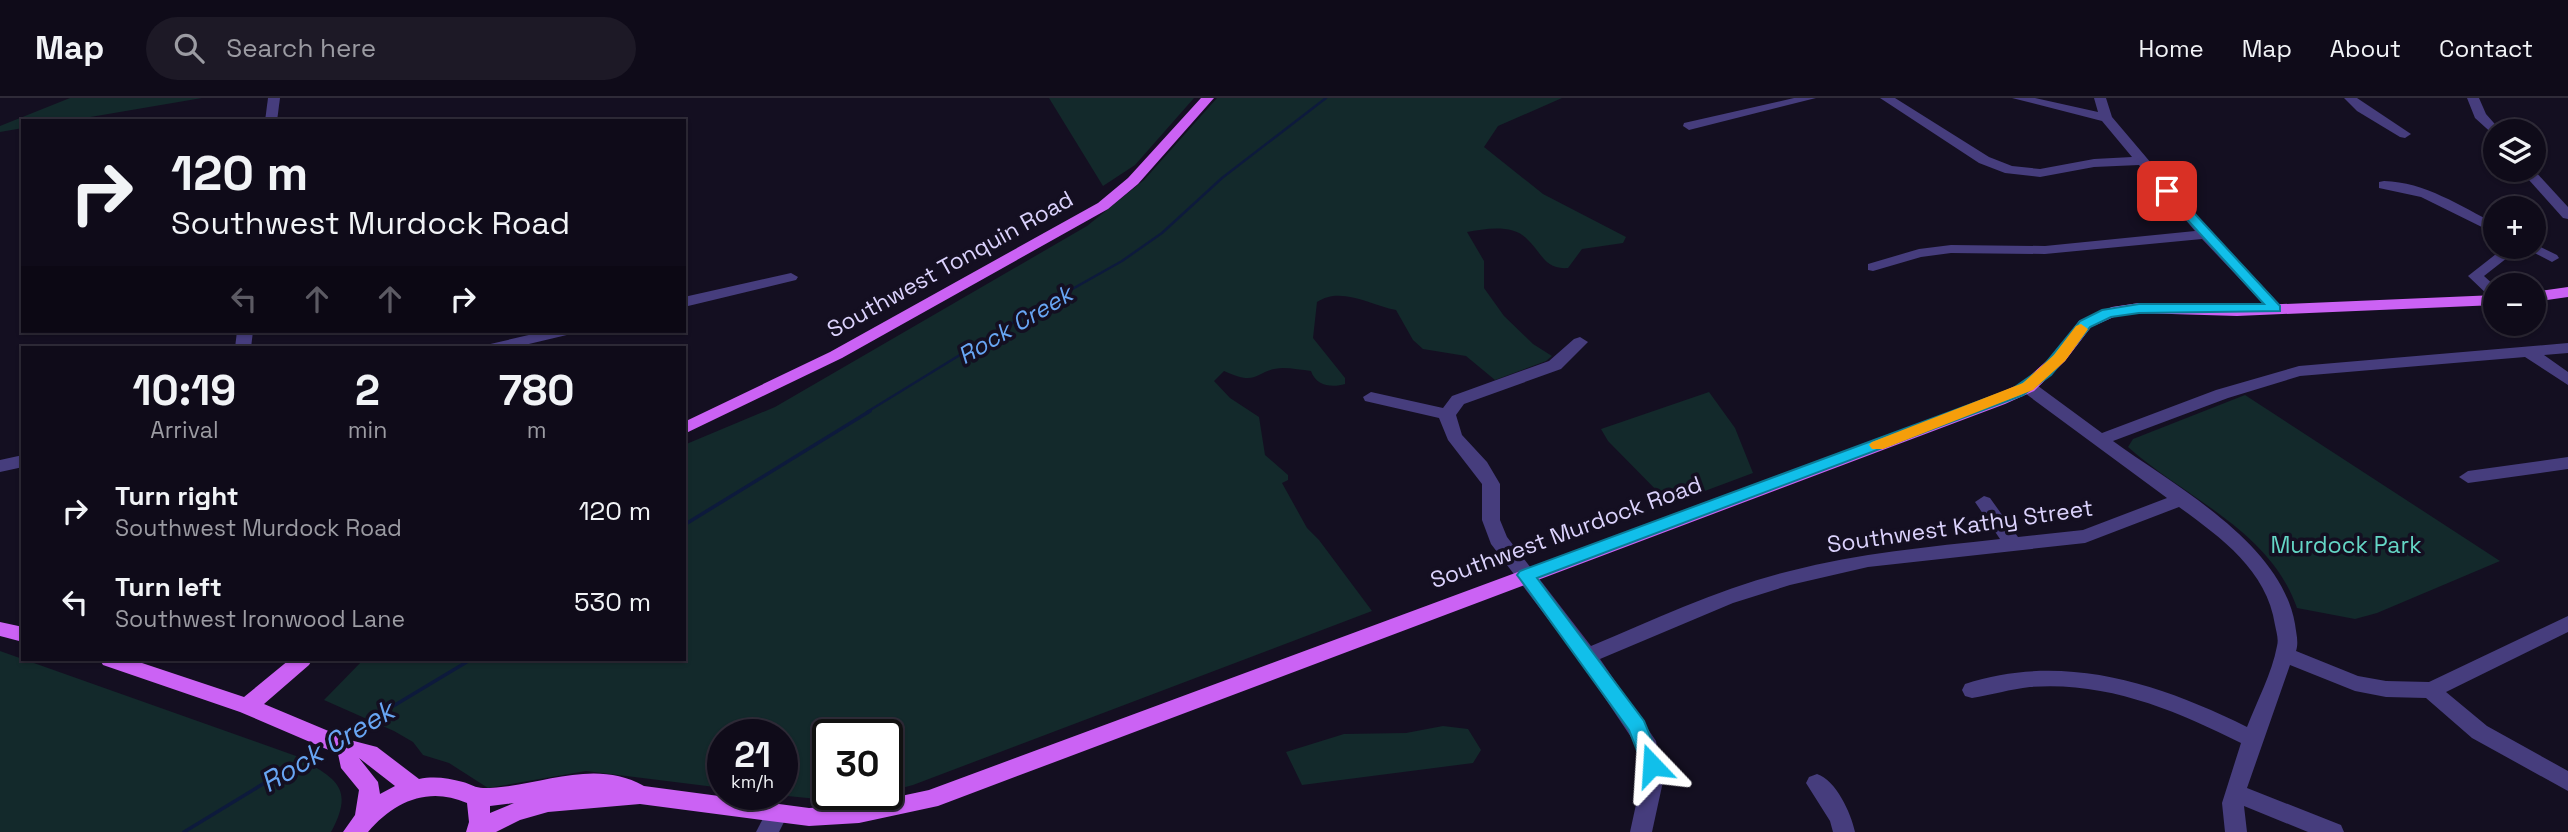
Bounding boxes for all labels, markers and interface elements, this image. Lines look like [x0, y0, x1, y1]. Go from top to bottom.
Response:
search box [146, 17, 636, 80]
text: Map [35, 27, 104, 69]
icon: search [170, 29, 208, 67]
text: Search here [226, 31, 376, 65]
text: Home [2138, 33, 2204, 64]
text: Map [2242, 33, 2292, 64]
text: About [2330, 33, 2401, 64]
text: Contact [2439, 33, 2533, 64]
map controls [2483, 119, 2546, 336]
button: layers [2483, 119, 2546, 182]
text: 120 m [171, 142, 308, 204]
icon: right [56, 147, 147, 238]
pin [2137, 161, 2197, 221]
icon: arrive [2148, 172, 2186, 210]
street label: Southwest Tonquin Road [822, 184, 1078, 344]
button: + [2483, 196, 2546, 259]
text: Southwest Murdock Road [171, 203, 570, 243]
button: − [2483, 273, 2546, 336]
water label: Rock Creek [952, 277, 1081, 371]
icon: left [225, 280, 263, 318]
icon: ahead [298, 280, 336, 318]
icon: ahead [371, 280, 409, 318]
icon: right [444, 280, 482, 318]
text: 10:19 [133, 364, 236, 417]
text: 2 [355, 364, 380, 417]
text: 780 [499, 364, 574, 417]
text: Arrival [150, 415, 219, 445]
text: min [348, 415, 387, 445]
text: m [527, 415, 547, 445]
street label: Southwest Murdock Road [1426, 469, 1706, 595]
text: Turn right [115, 479, 239, 513]
icon: right [56, 492, 94, 530]
street label: Southwest Kathy Street [1825, 492, 2095, 560]
text: 120 m [579, 494, 651, 528]
text: Southwest Murdock Road [115, 513, 402, 543]
park label: Murdock Park [2270, 530, 2422, 560]
text: Turn left [115, 570, 222, 604]
icon: left [56, 583, 94, 621]
text: 530 m [574, 585, 651, 619]
text: Southwest Ironwood Lane [115, 604, 405, 634]
water label: Rock Creek [253, 690, 403, 800]
speed limit sign: 30 [812, 719, 903, 810]
position arrow [1615, 728, 1689, 802]
text: 21 [734, 733, 771, 777]
text: km/h [731, 770, 774, 793]

